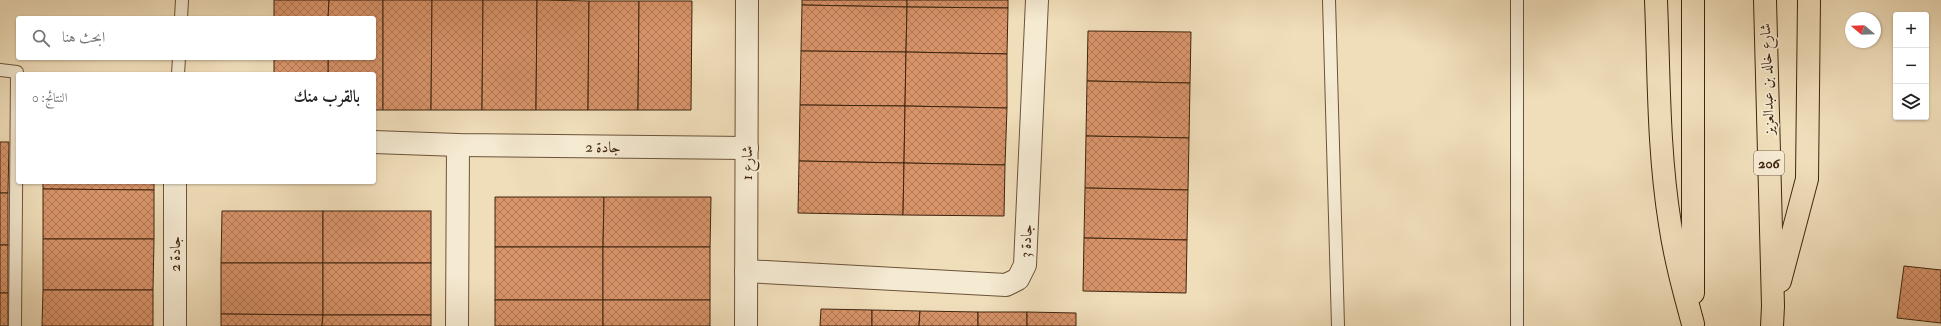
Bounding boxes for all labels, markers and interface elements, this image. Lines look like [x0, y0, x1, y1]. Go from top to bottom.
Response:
north arrow [1845, 12, 1881, 48]
map controls [1893, 12, 1929, 120]
button: + [1893, 12, 1929, 48]
search box [16, 16, 376, 60]
street label: شارع خالد بن عبدالعزيز [1756, 23, 1782, 137]
icon: search [30, 27, 52, 49]
text: ابحث هنا [62, 28, 105, 47]
button: − [1893, 48, 1929, 84]
button: layers [1893, 84, 1929, 120]
text: بالقرب منك [294, 86, 360, 107]
text: النتائج: 0 [32, 90, 67, 106]
street label: جادة 2 [585, 138, 621, 157]
street label: شارع 1 [738, 146, 760, 180]
road number: 206 [1754, 151, 1784, 175]
street label: جادة 3 [1016, 224, 1037, 258]
street label: جادة 2 [166, 236, 185, 272]

